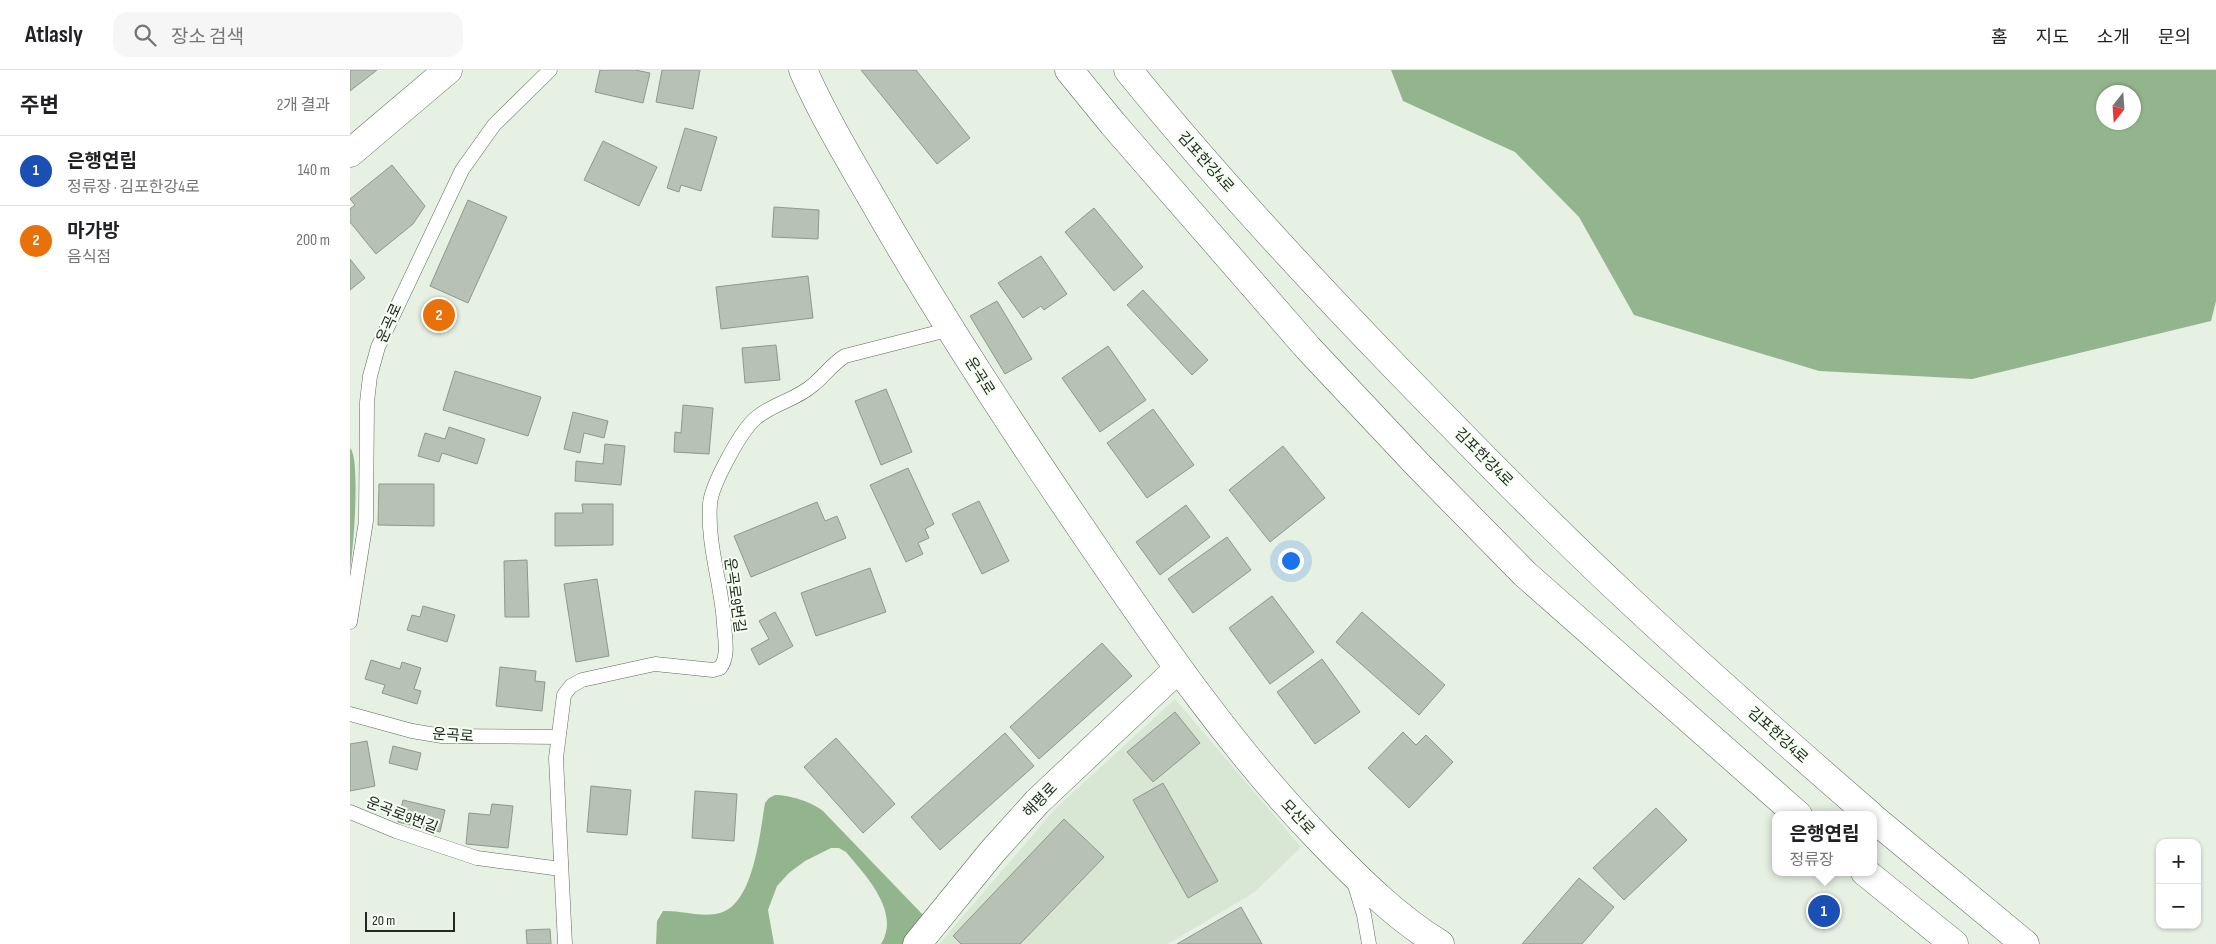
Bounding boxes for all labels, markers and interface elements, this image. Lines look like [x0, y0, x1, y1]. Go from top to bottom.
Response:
search box [113, 12, 463, 57]
text: Atlasly [25, 20, 83, 49]
icon: search [131, 21, 159, 49]
text: 장소 검색 [171, 26, 244, 49]
text: 홈 [1991, 27, 2008, 48]
text: 지도 [2036, 27, 2069, 48]
text: 소개 [2097, 27, 2130, 48]
text: 문의 [2158, 27, 2191, 48]
north arrow [2096, 85, 2141, 130]
text: 주변 [20, 93, 59, 118]
text: 2개 결과 [277, 96, 330, 115]
street label: 김포한강4로 [1173, 128, 1238, 197]
text: 은행연립 [67, 150, 137, 173]
text: 1 [33, 161, 39, 180]
text: 140 m [298, 161, 330, 180]
text: 정류장 · 김포한강4로 [67, 178, 200, 197]
text: 마가방 [67, 220, 119, 243]
text: 2 [32, 231, 40, 250]
text: 200 m [296, 231, 330, 250]
text: 음식점 [67, 248, 111, 267]
pin: 2 [423, 296, 455, 334]
street label: 운곡로 [372, 300, 407, 346]
street label: 운곡로 [961, 354, 999, 399]
street label: 김포한강4로 [1450, 424, 1517, 491]
your location [1278, 548, 1304, 574]
street label: 운곡로9번길 [720, 556, 749, 634]
street label: 김포한강4로 [1743, 703, 1812, 768]
street label: 운곡로 [432, 725, 474, 746]
street label: 해평로 [1019, 779, 1062, 822]
street label: 운곡로9번길 [363, 793, 441, 838]
street label: 모산로 [1277, 796, 1319, 839]
popup [1772, 811, 1877, 876]
text: 은행연립 [1790, 823, 1859, 846]
map controls [2156, 839, 2201, 929]
button: + [2156, 839, 2201, 884]
text: 정류장 [1790, 851, 1834, 870]
button: − [2156, 884, 2201, 929]
pin: 1 [1808, 892, 1840, 930]
scale bar [365, 909, 455, 932]
text: 20 m [372, 912, 395, 929]

